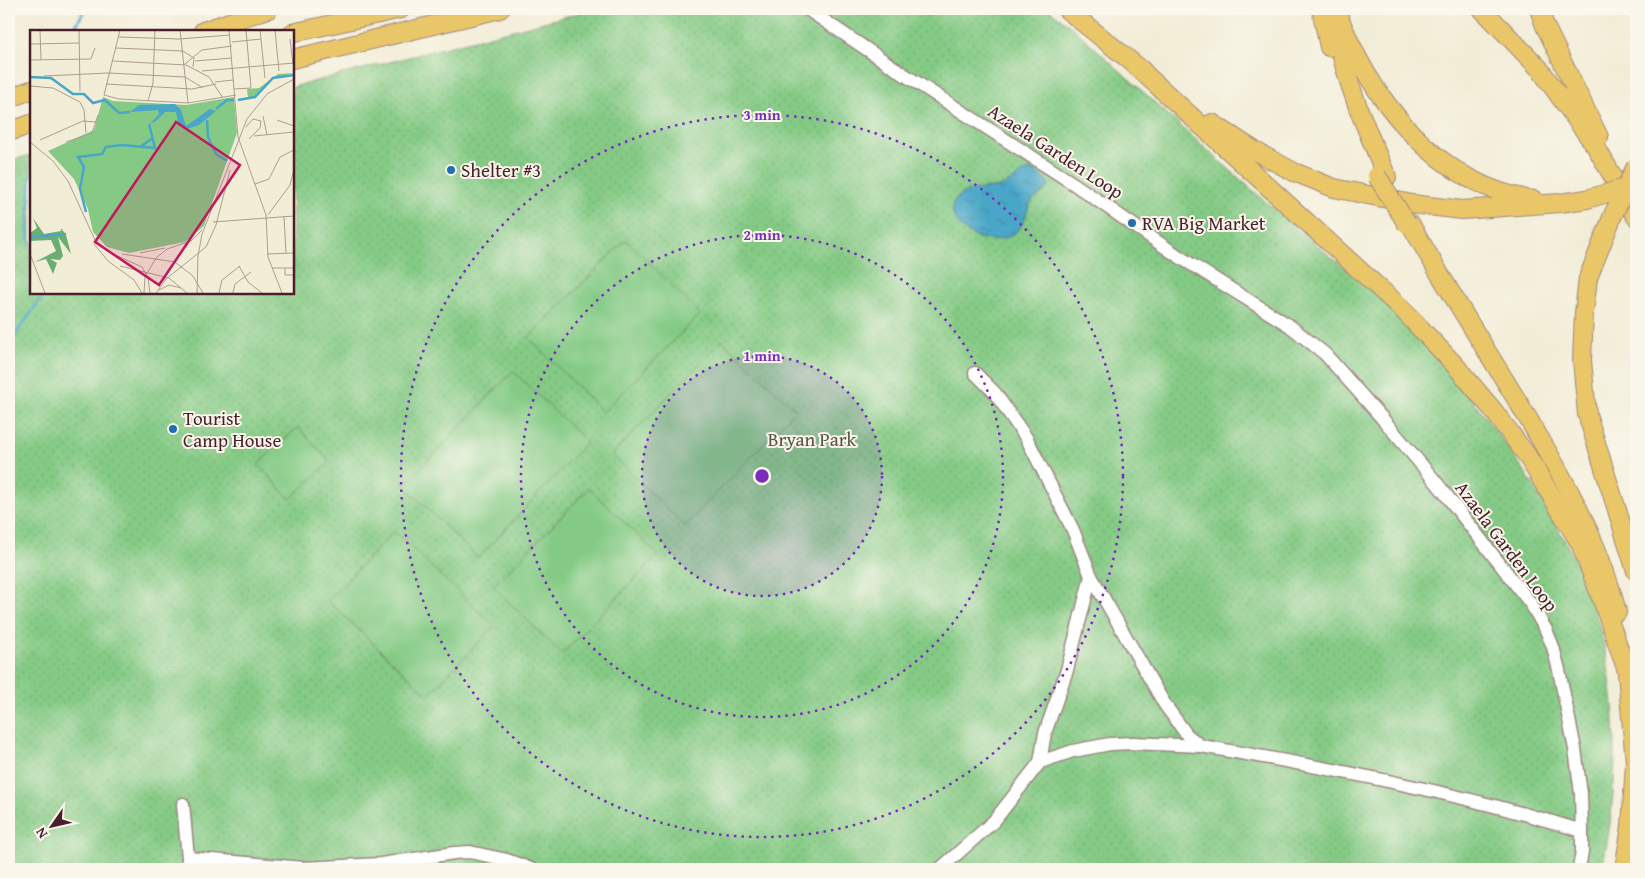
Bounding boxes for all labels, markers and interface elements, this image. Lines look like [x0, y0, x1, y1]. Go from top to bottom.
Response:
inset map [30, 30, 294, 294]
street label: Azaela Garden Loop [983, 97, 1129, 205]
text: 3 min [743, 104, 781, 125]
place label: Shelter #3 [461, 156, 541, 184]
marker: Shelter #3 [445, 164, 457, 176]
place label: RVA Big Market [1142, 209, 1266, 237]
marker: RVA Big Market [1126, 217, 1138, 229]
text: 2 min [743, 224, 781, 245]
text: 1 min [743, 345, 781, 366]
place label: Tourist Camp House [183, 404, 281, 454]
marker: Tourist Camp House [167, 423, 179, 435]
park label: Bryan Park [768, 425, 856, 453]
centre of rings [753, 467, 771, 485]
street label: Azaela Garden Loop [1449, 475, 1565, 617]
north arrow [28, 800, 78, 850]
text: N [30, 823, 52, 843]

